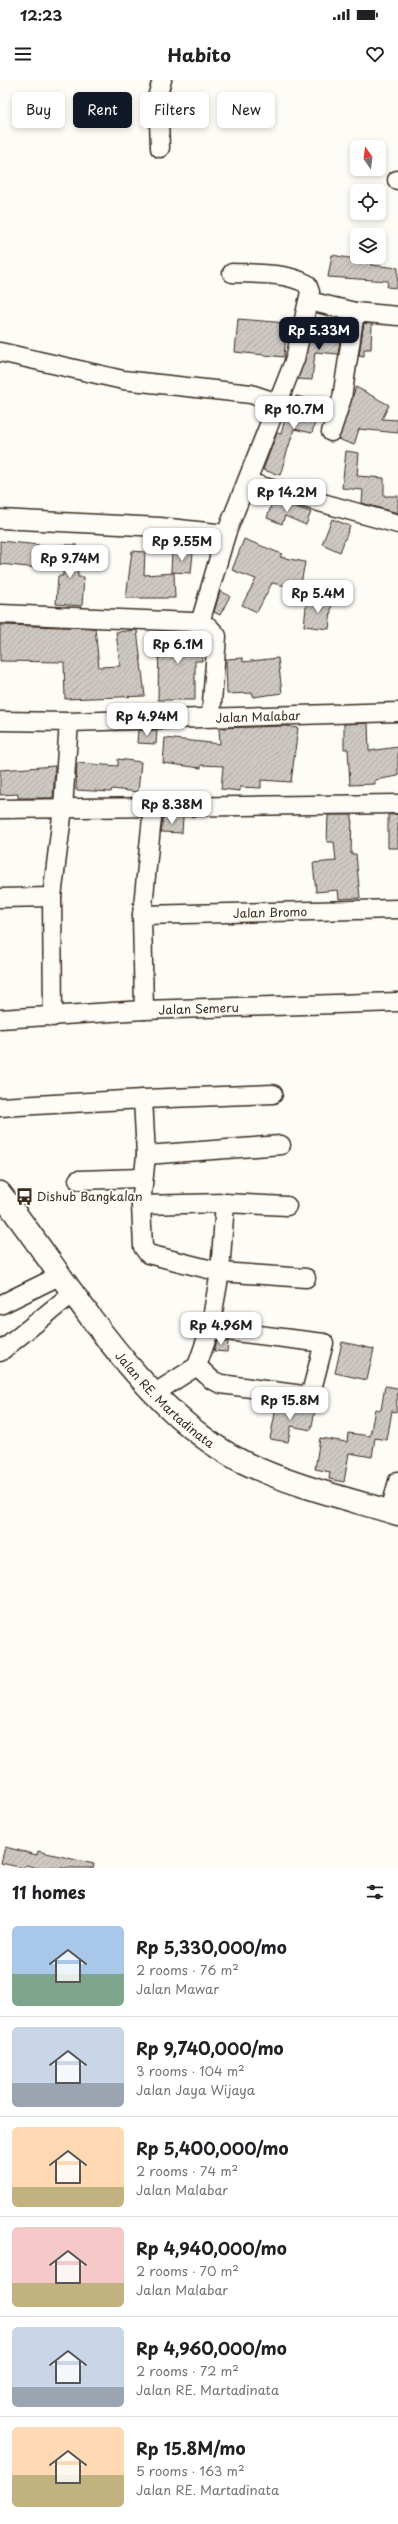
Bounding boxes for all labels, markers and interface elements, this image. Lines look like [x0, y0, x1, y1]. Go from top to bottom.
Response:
text: 12:23 [20, 3, 62, 26]
text: Habito [167, 41, 231, 68]
icon: menu [12, 43, 34, 65]
icon: heart [364, 43, 386, 65]
chip: Buy [12, 92, 65, 128]
chip: Rent [73, 92, 132, 128]
chip: Filters [140, 92, 209, 128]
chip: New [217, 92, 275, 128]
north arrow [350, 140, 386, 176]
map controls [350, 140, 386, 264]
button: locate [350, 184, 386, 220]
button: layers [350, 228, 386, 264]
pin: Rp 5.33M [278, 317, 360, 351]
text: Rp 5.33M [288, 320, 350, 339]
pin: Rp 10.7M [253, 396, 335, 430]
text: Rp 10.7M [264, 399, 324, 418]
pin: Rp 14.2M [246, 479, 328, 513]
text: Rp 14.2M [257, 482, 317, 501]
pin: Rp 9.55M [141, 528, 223, 562]
text: Rp 9.55M [152, 531, 212, 550]
pin: Rp 9.74M [29, 545, 111, 579]
text: Rp 9.74M [40, 548, 100, 567]
pin: Rp 5.4M [281, 580, 355, 614]
text: Rp 5.4M [291, 583, 345, 602]
pin: Rp 6.1M [141, 631, 215, 665]
text: Rp 6.1M [153, 634, 203, 653]
pin: Rp 4.94M [106, 703, 188, 737]
text: Rp 4.94M [116, 706, 178, 725]
street label: Jalan Malabar [215, 706, 301, 727]
pin: Rp 8.38M [131, 791, 213, 825]
text: Rp 8.38M [141, 794, 203, 813]
street label: Jalan Bromo [233, 902, 308, 922]
street label: Jalan Semeru [158, 998, 239, 1019]
bus stop icon: Dishub Bangkalan [14, 1186, 34, 1206]
place label: Dishub Bangkalan [37, 1187, 142, 1205]
pin: Rp 4.96M [180, 1312, 262, 1346]
text: Rp 4.96M [190, 1315, 252, 1334]
street label: Jalan RE. Martadinata [111, 1347, 219, 1452]
pin: Rp 15.8M [249, 1387, 331, 1421]
text: Rp 15.8M [260, 1390, 320, 1409]
text: 11 homes [12, 1879, 86, 1905]
icon: filters [364, 1881, 386, 1903]
text: Rp 5,330,000/mo [136, 1934, 287, 1960]
icon: home [44, 1942, 92, 1990]
text: 2 rooms · 76 m² [136, 1960, 239, 1979]
text: Jalan Mawar [136, 1979, 219, 1998]
text: Rp 9,740,000/mo [136, 2035, 284, 2061]
icon: home [44, 2043, 92, 2091]
text: 3 rooms · 104 m² [136, 2061, 245, 2080]
text: Jalan Jaya Wijaya [136, 2080, 255, 2099]
text: Rp 5,400,000/mo [136, 2135, 288, 2161]
icon: home [44, 2143, 92, 2191]
text: 2 rooms · 74 m² [136, 2161, 238, 2180]
text: Jalan Malabar [136, 2180, 228, 2199]
text: Rp 4,940,000/mo [136, 2235, 287, 2261]
icon: home [44, 2243, 92, 2291]
text: 2 rooms · 70 m² [136, 2261, 239, 2280]
text: Jalan Malabar [136, 2280, 228, 2299]
text: Rp 4,960,000/mo [136, 2335, 287, 2361]
icon: home [44, 2343, 92, 2391]
text: 2 rooms · 72 m² [136, 2361, 239, 2380]
text: Jalan RE. Martadinata [136, 2380, 279, 2399]
text: Rp 15.8M/mo [136, 2435, 245, 2461]
icon: home [44, 2443, 92, 2491]
text: 5 rooms · 163 m² [136, 2461, 245, 2480]
text: Jalan RE. Martadinata [136, 2480, 279, 2499]

